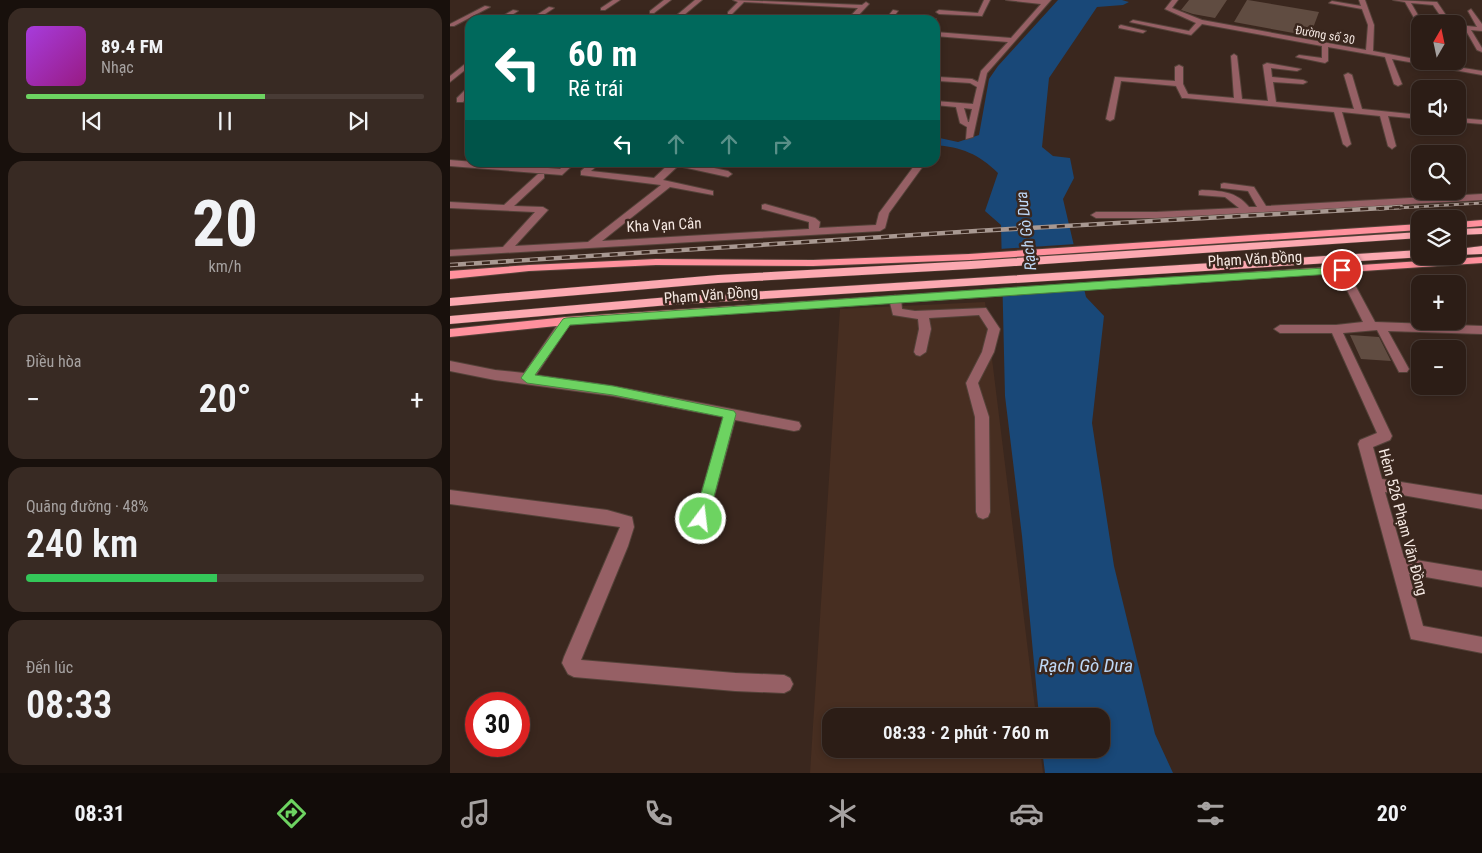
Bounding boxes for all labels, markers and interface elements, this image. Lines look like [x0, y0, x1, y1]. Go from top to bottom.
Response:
north arrow [1411, 15, 1466, 70]
map controls [1411, 15, 1466, 395]
street label: Đường số 30 [1294, 23, 1356, 47]
text: 60 m [568, 34, 637, 75]
text: 89.4 FM [101, 35, 163, 58]
icon: left [485, 35, 550, 100]
text: Nhạc [101, 58, 134, 77]
text: Rẽ trái [568, 76, 623, 101]
button: sound [1411, 80, 1466, 135]
icon: previous [78, 107, 106, 135]
icon: pause [211, 107, 239, 135]
icon: next [344, 107, 372, 135]
icon: left [609, 130, 637, 158]
icon: ahead [662, 130, 690, 158]
icon: ahead [715, 130, 743, 158]
icon: right [768, 130, 796, 158]
button: search [1411, 145, 1466, 200]
text: 20 [192, 186, 258, 262]
water label: Rạch Gò Dưa [1012, 190, 1040, 272]
button: layers [1411, 210, 1466, 265]
street label: Kha Vạn Cân [626, 214, 702, 236]
street label: Phạm Văn Đồng [1207, 248, 1303, 270]
pin [1321, 249, 1363, 291]
icon: arrive [1328, 256, 1356, 284]
text: km/h [209, 257, 241, 276]
button: + [1411, 275, 1466, 330]
street label: Phạm Văn Đồng [663, 283, 759, 307]
button: − [1411, 340, 1466, 395]
text: Điều hòa [26, 352, 81, 371]
text: 20° [199, 377, 251, 421]
text: − [26, 383, 40, 416]
text: + [410, 383, 424, 416]
street label: Hẻm 526 Phạm Văn Đồng [1375, 447, 1431, 597]
position arrow [674, 492, 726, 544]
text: Quãng đường · 48% [26, 497, 148, 516]
text: 240 km [26, 522, 138, 566]
water label: Rạch Gò Dưa [1039, 654, 1133, 677]
text: Đến lúc [26, 658, 73, 677]
text: 08:33 [26, 683, 112, 727]
speed limit sign: 30 [465, 692, 530, 757]
text: 08:33 · 2 phút · 760 m [883, 721, 1049, 744]
icon: directions [274, 796, 309, 831]
icon: music [458, 796, 493, 831]
icon: phone [641, 796, 676, 831]
icon: climate [825, 796, 860, 831]
icon: car [1009, 796, 1044, 831]
icon: filters [1193, 796, 1228, 831]
text: 08:31 [74, 801, 125, 826]
text: 20° [1377, 801, 1408, 826]

